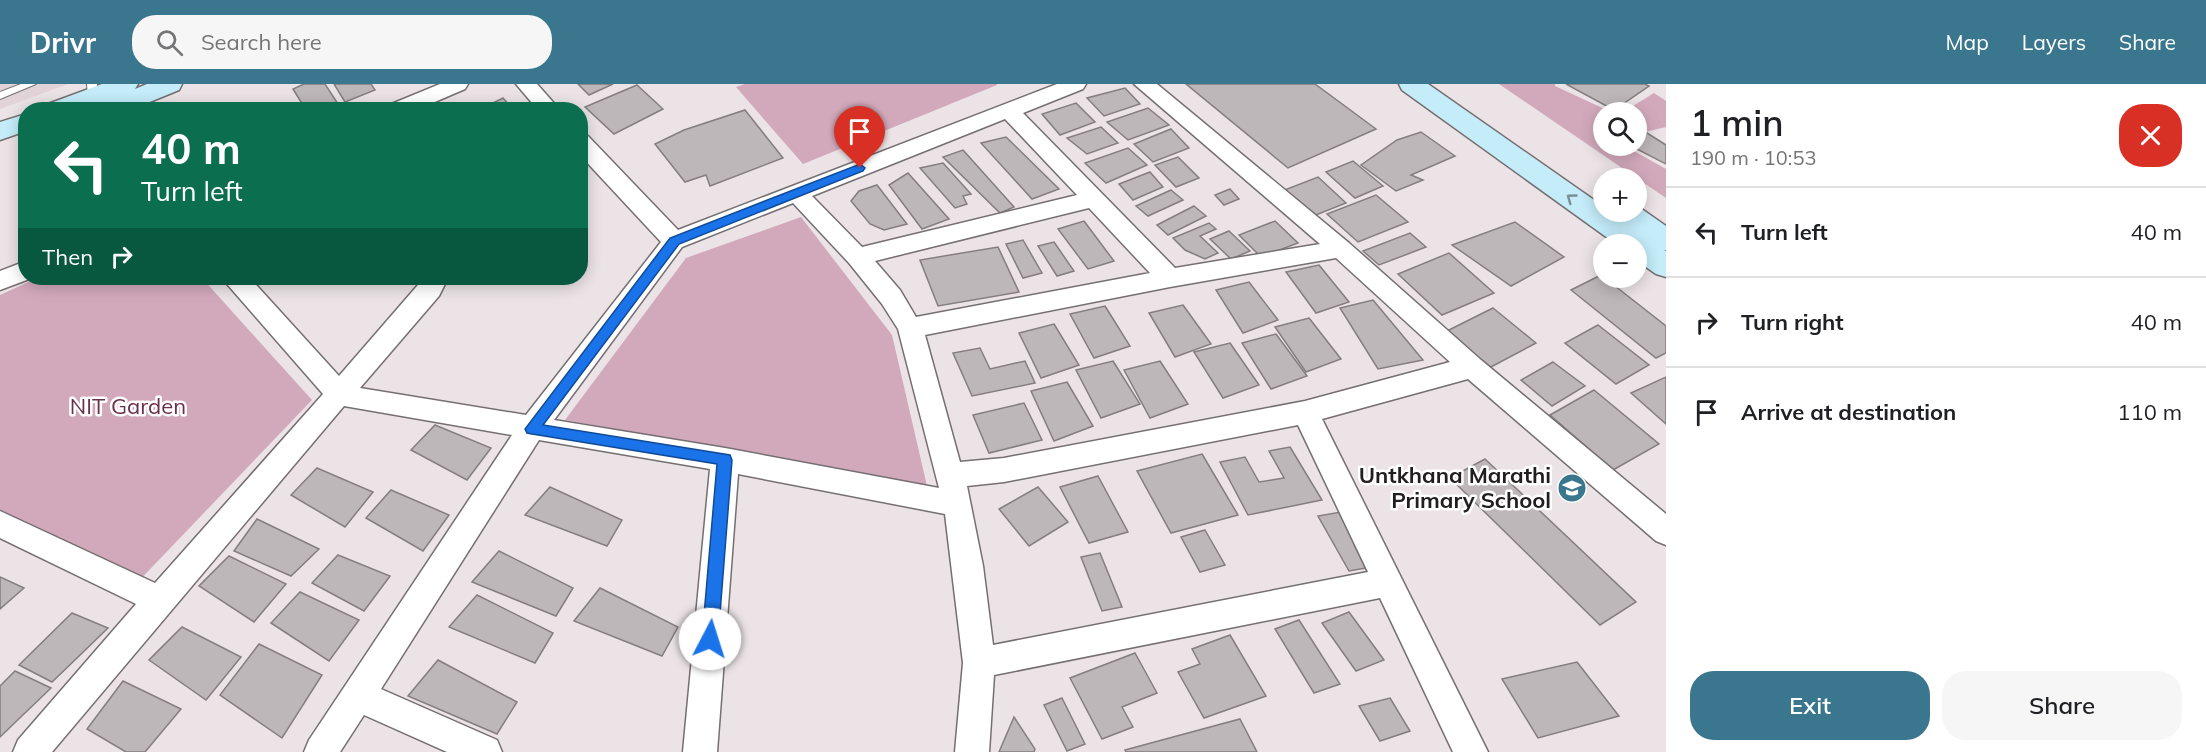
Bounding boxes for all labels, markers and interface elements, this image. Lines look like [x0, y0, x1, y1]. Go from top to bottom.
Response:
search box [132, 15, 552, 69]
text: Drivr [30, 25, 96, 60]
icon: search [153, 26, 186, 59]
text: Search here [201, 28, 322, 56]
text: Map [1946, 29, 1989, 55]
text: Layers [2022, 29, 2086, 55]
text: Share [2119, 29, 2176, 55]
text: 1 min [1690, 100, 1784, 145]
map controls [1593, 102, 1647, 288]
button: search [1593, 102, 1647, 156]
button: close [2119, 104, 2182, 167]
pin [834, 106, 885, 168]
icon: arrive [843, 115, 876, 148]
text: 40 m [141, 122, 241, 175]
icon: left [42, 126, 120, 204]
text: 190 m · 10:53 [1690, 145, 1816, 170]
button: + [1593, 168, 1647, 222]
text: Turn left [141, 174, 243, 208]
one-way arrow [1566, 194, 1577, 205]
icon: left [1690, 216, 1723, 249]
text: Turn left [1741, 218, 1828, 246]
text: 40 m [2131, 218, 2182, 246]
button: − [1593, 234, 1647, 288]
icon: right [105, 240, 138, 273]
text: Then [42, 243, 93, 271]
icon: right [1690, 306, 1723, 339]
text: Turn right [1741, 308, 1844, 336]
text: 40 m [2131, 308, 2182, 336]
park label: NIT Garden [70, 392, 186, 420]
icon: arrive [1690, 396, 1723, 429]
text: Arrive at destination [1741, 398, 1956, 426]
text: 110 m [2117, 398, 2182, 426]
place label: Untkhana Marathi Primary School [1359, 461, 1551, 514]
school or university icon: Untkhana Marathi Primary School [1556, 472, 1588, 504]
position arrow [678, 607, 742, 671]
button: Exit [1690, 671, 1930, 740]
button: Share [1942, 671, 2182, 740]

